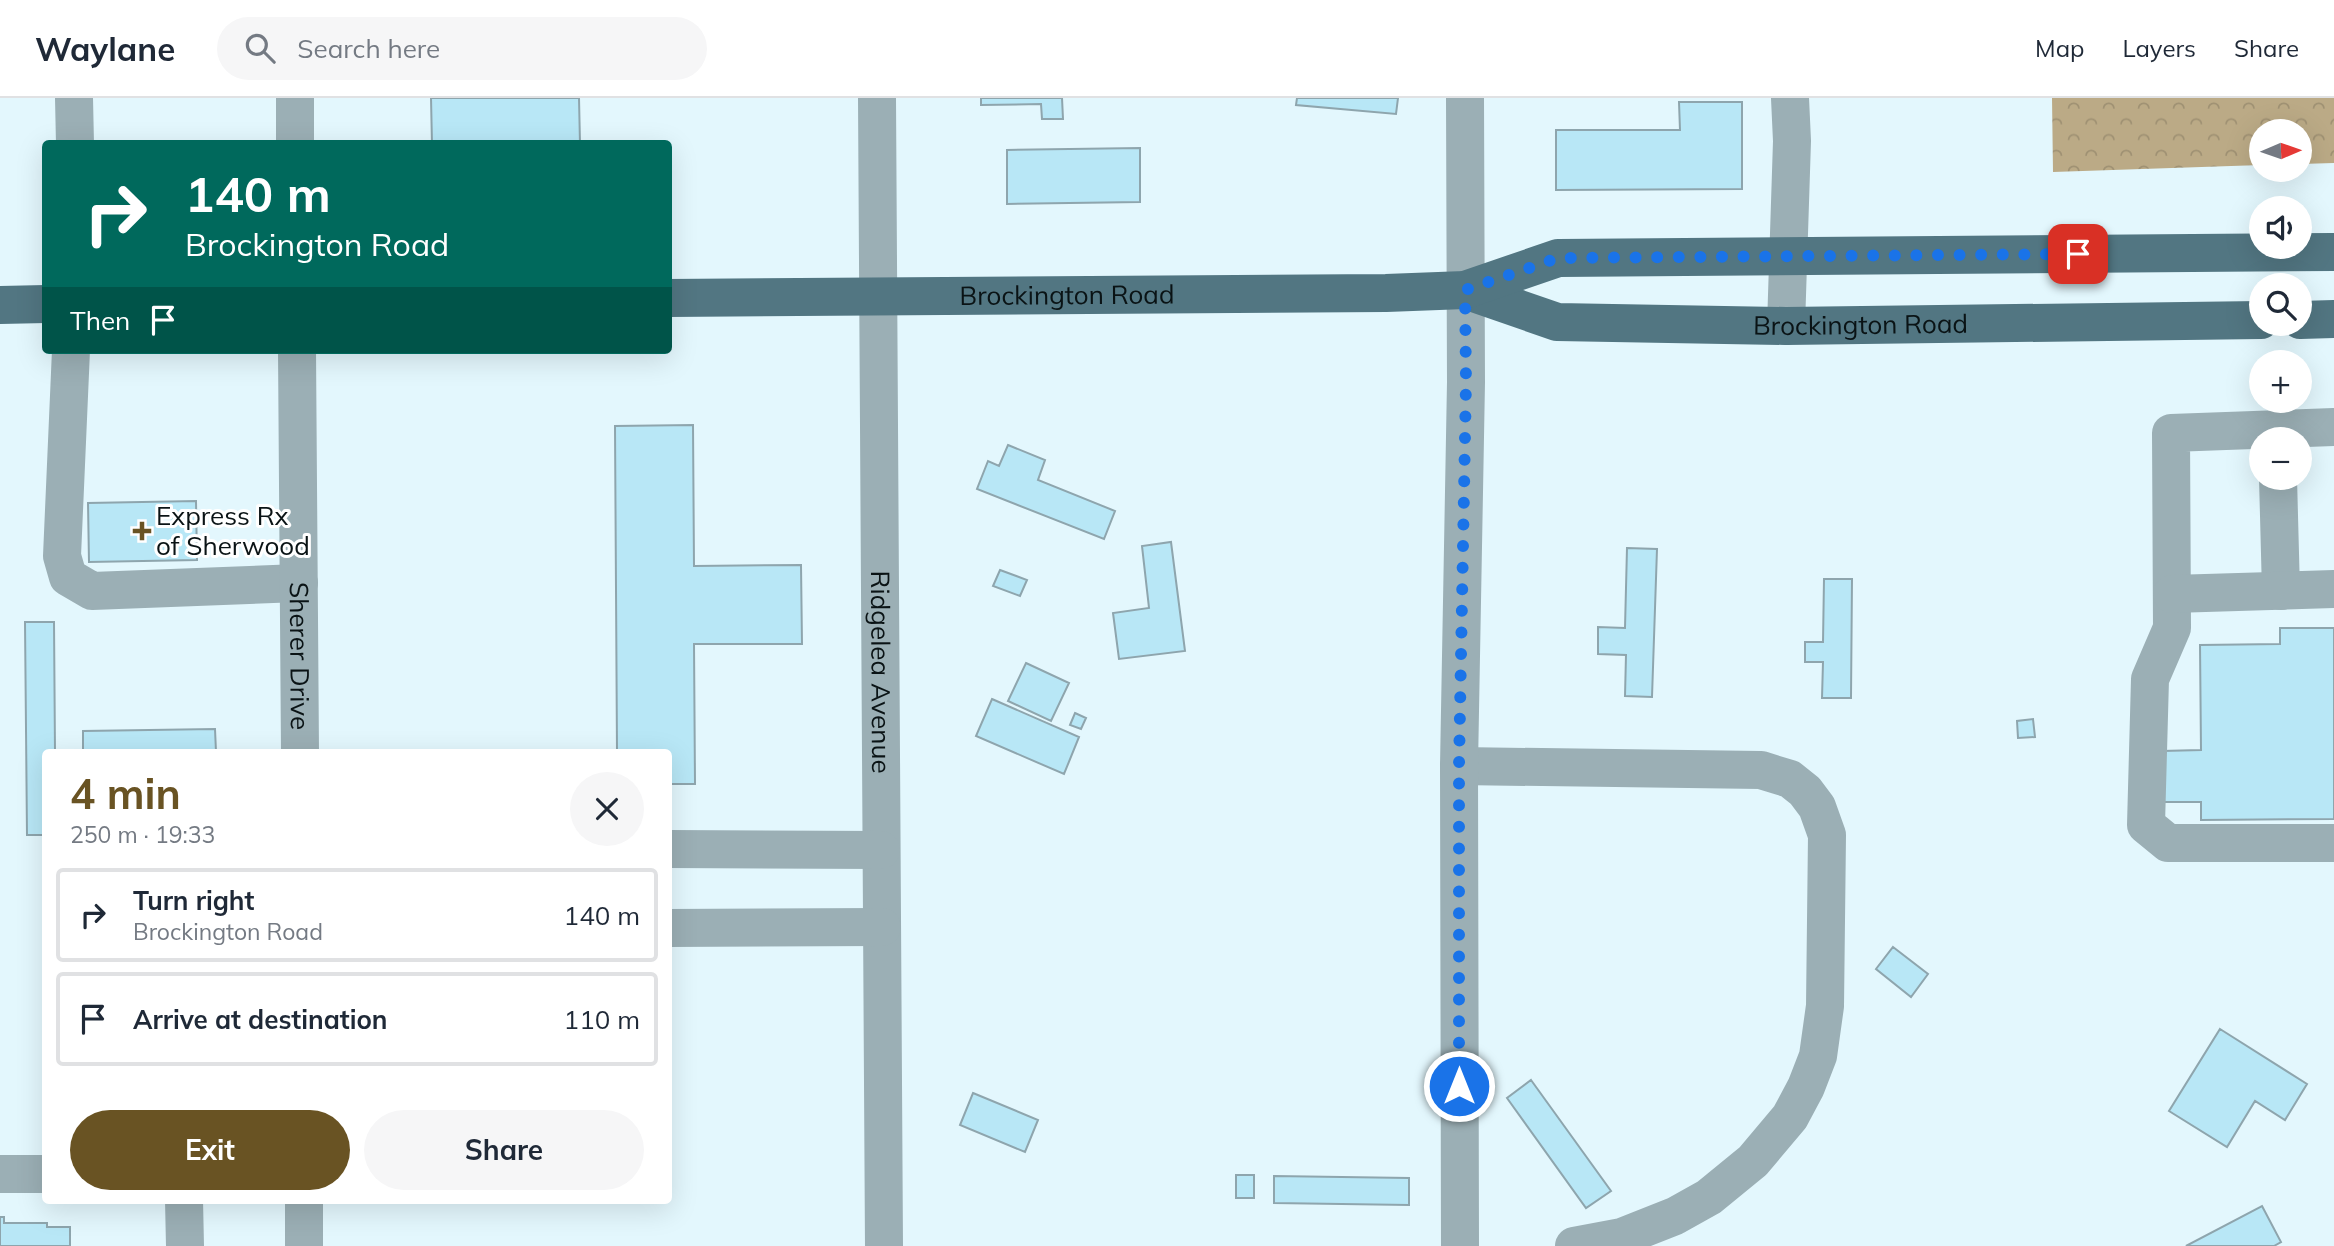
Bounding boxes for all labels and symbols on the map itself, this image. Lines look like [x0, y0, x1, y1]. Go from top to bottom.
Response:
north arrow [2249, 119, 2312, 182]
pin [2048, 224, 2108, 284]
street label: Brockington Road [959, 277, 1175, 312]
street label: Brockington Road [1753, 307, 1968, 342]
place label: Express Rx of Sherwood [156, 499, 310, 562]
marker: Express Rx of Sherwood [134, 523, 150, 539]
street label: Ridgelea Avenue [864, 570, 898, 774]
street label: Sherer Drive [283, 582, 317, 730]
position arrow [1422, 1049, 1496, 1123]

